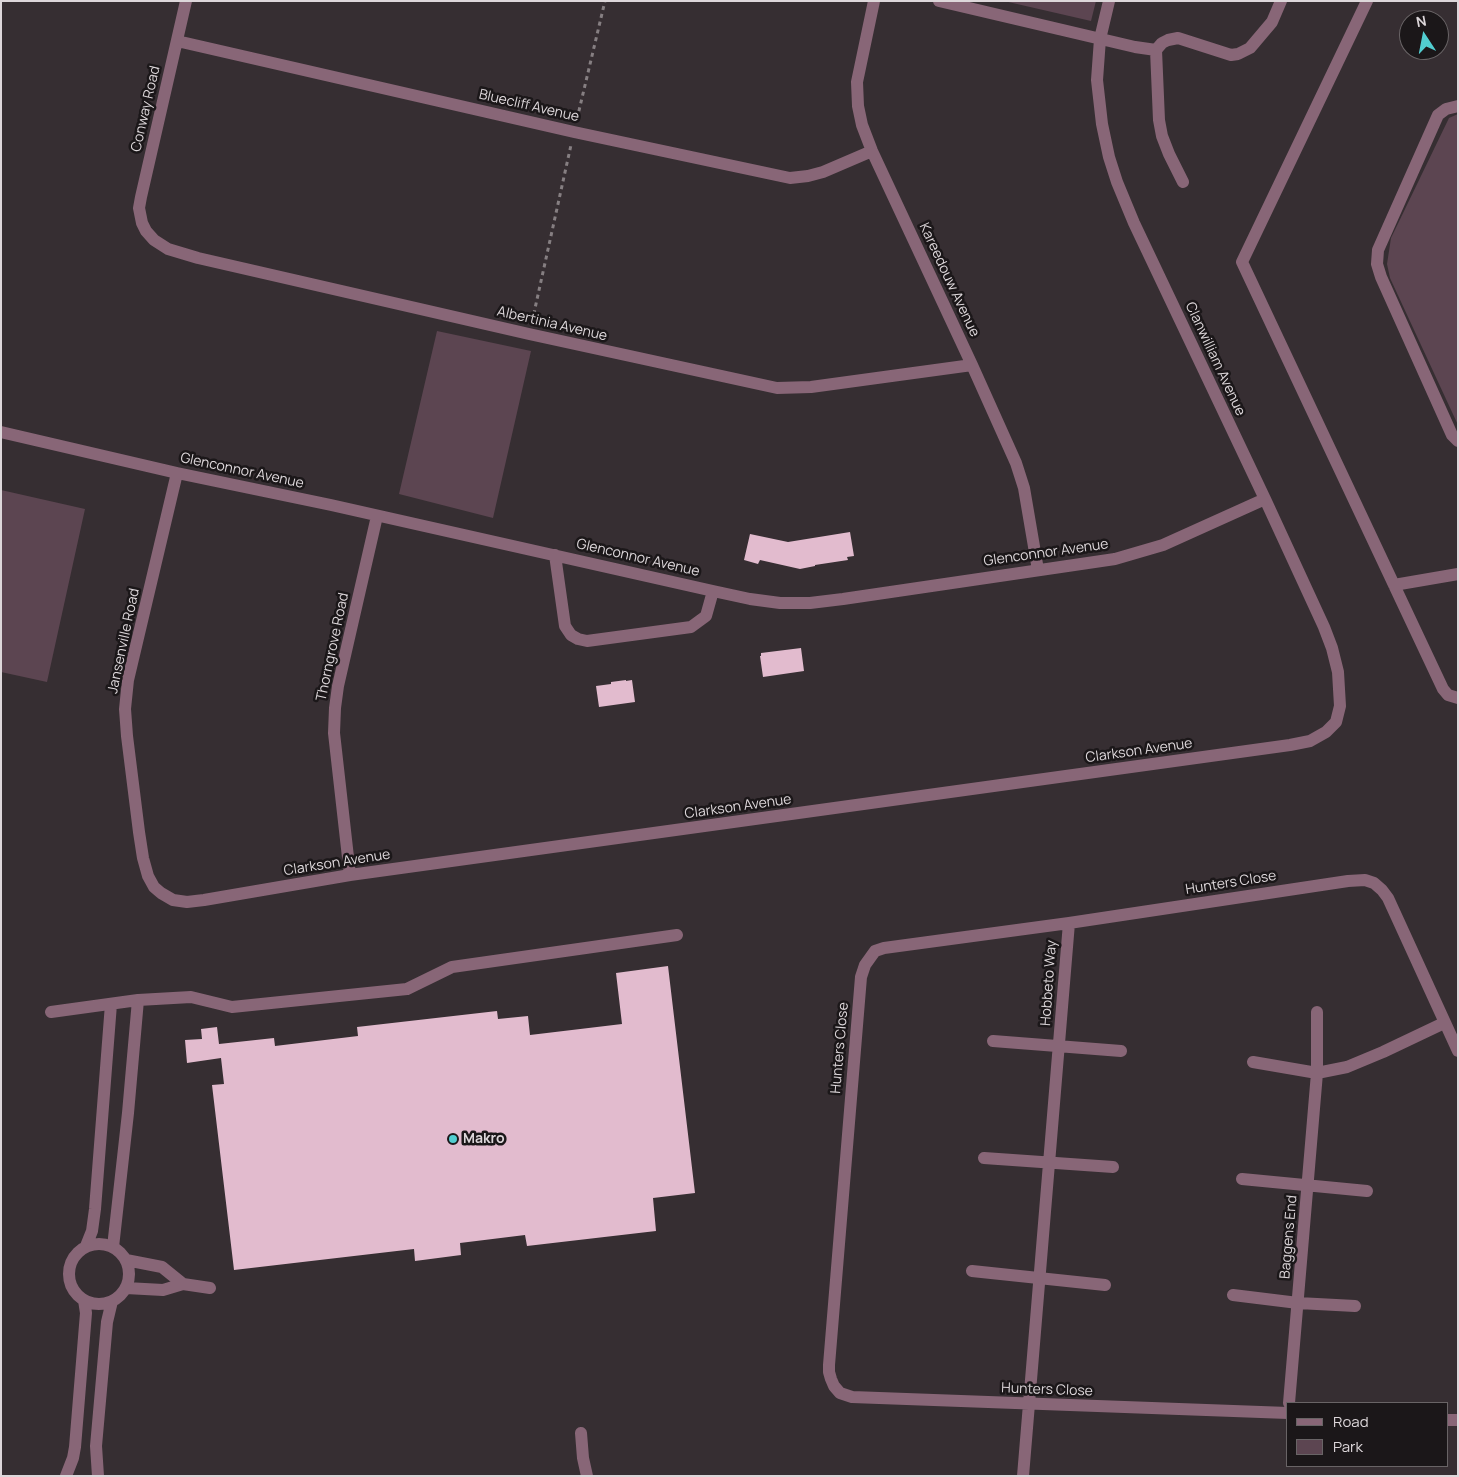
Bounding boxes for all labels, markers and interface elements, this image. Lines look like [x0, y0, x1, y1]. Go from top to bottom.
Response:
north arrow [1399, 10, 1449, 60]
text: N [1414, 10, 1428, 31]
street label: Conway Road [128, 64, 164, 154]
street label: Bluecliff Avenue [477, 86, 581, 126]
street label: Kareedouw Avenue [915, 220, 983, 340]
street label: Clanwilliam Avenue [1181, 299, 1249, 419]
street label: Albertinia Avenue [495, 303, 609, 345]
street label: Glenconnor Avenue [179, 450, 305, 492]
street label: Glenconnor Avenue [575, 536, 701, 580]
street label: Glenconnor Avenue [983, 536, 1109, 570]
street label: Jansenville Road [105, 587, 143, 695]
street label: Thorngrove Road [313, 591, 353, 703]
street label: Clarkson Avenue [1085, 735, 1193, 767]
street label: Clarkson Avenue [684, 791, 792, 823]
street label: Clarkson Avenue [283, 846, 391, 880]
street label: Hunters Close [1184, 868, 1278, 898]
street label: Hobbeto Way [1038, 939, 1060, 1027]
street label: Hunters Close [828, 1002, 852, 1094]
place label: Makro [463, 1131, 505, 1147]
marker: Makro [447, 1133, 459, 1145]
street label: Baggens End [1277, 1194, 1301, 1280]
street label: Hunters Close [1001, 1380, 1093, 1400]
legend [1286, 1402, 1449, 1467]
text: Road [1333, 1411, 1369, 1432]
text: Park [1333, 1436, 1363, 1457]

